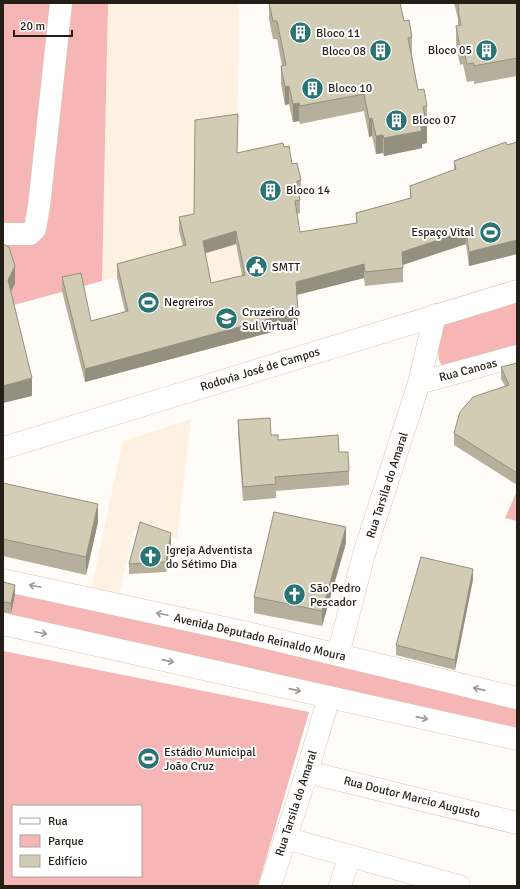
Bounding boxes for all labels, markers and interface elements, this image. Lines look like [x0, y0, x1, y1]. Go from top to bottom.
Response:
scale bar [14, 12, 72, 38]
text: 20 m [20, 19, 45, 34]
building icon: Bloco 11 [287, 20, 313, 46]
place label: Bloco 11 [316, 26, 360, 41]
building icon: Bloco 05 [474, 37, 500, 63]
building icon: Bloco 08 [368, 38, 394, 64]
place label: Bloco 05 [428, 43, 472, 58]
place label: Bloco 08 [322, 44, 366, 59]
building icon: Bloco 10 [299, 75, 325, 101]
place label: Bloco 10 [328, 81, 372, 96]
building icon: Bloco 07 [383, 107, 409, 133]
place label: Bloco 07 [412, 113, 456, 128]
building icon: Bloco 14 [257, 177, 283, 203]
place label: Bloco 14 [286, 183, 331, 198]
sports icon: Espaço Vital [477, 219, 503, 245]
place label: Espaço Vital [411, 225, 474, 240]
public building icon: SMTT [243, 254, 269, 280]
place label: SMTT [272, 260, 300, 275]
sports icon: Negreiros [135, 289, 161, 315]
place label: Negreiros [164, 295, 214, 310]
place label: Cruzeiro do Sul Virtual [242, 305, 300, 334]
school or university icon: Cruzeiro do Sul Virtual [213, 306, 239, 332]
street label: Rodovia José de Campos [199, 344, 322, 395]
street label: Rua Canoas [437, 356, 499, 385]
street label: Rua Tarsila do Amaral [363, 430, 412, 540]
place label: Igreja Adventista do Sétimo Dia [166, 543, 253, 572]
church icon: Igreja Adventista do Sétimo Dia [138, 544, 164, 570]
place label: São Pedro Pescador [310, 581, 361, 610]
one-way arrow [29, 582, 42, 590]
church icon: São Pedro Pescador [282, 582, 308, 608]
one-way arrow [156, 609, 169, 617]
street label: Avenida Deputado Reinaldo Moura [172, 610, 347, 665]
one-way arrow [34, 629, 47, 637]
one-way arrow [161, 658, 174, 666]
one-way arrow [473, 685, 486, 692]
one-way arrow [288, 686, 301, 694]
one-way arrow [415, 715, 428, 723]
place label: Estádio Municipal João Cruz [164, 745, 256, 774]
sports icon: Estádio Municipal João Cruz [136, 746, 162, 772]
street label: Rua Tarsila do Amaral [272, 748, 321, 858]
street label: Rua Doutor Marcio Augusto [342, 773, 482, 822]
legend [12, 805, 142, 877]
text: Rua [48, 814, 68, 829]
text: Parque [48, 834, 84, 849]
text: Edifício [48, 854, 87, 869]

